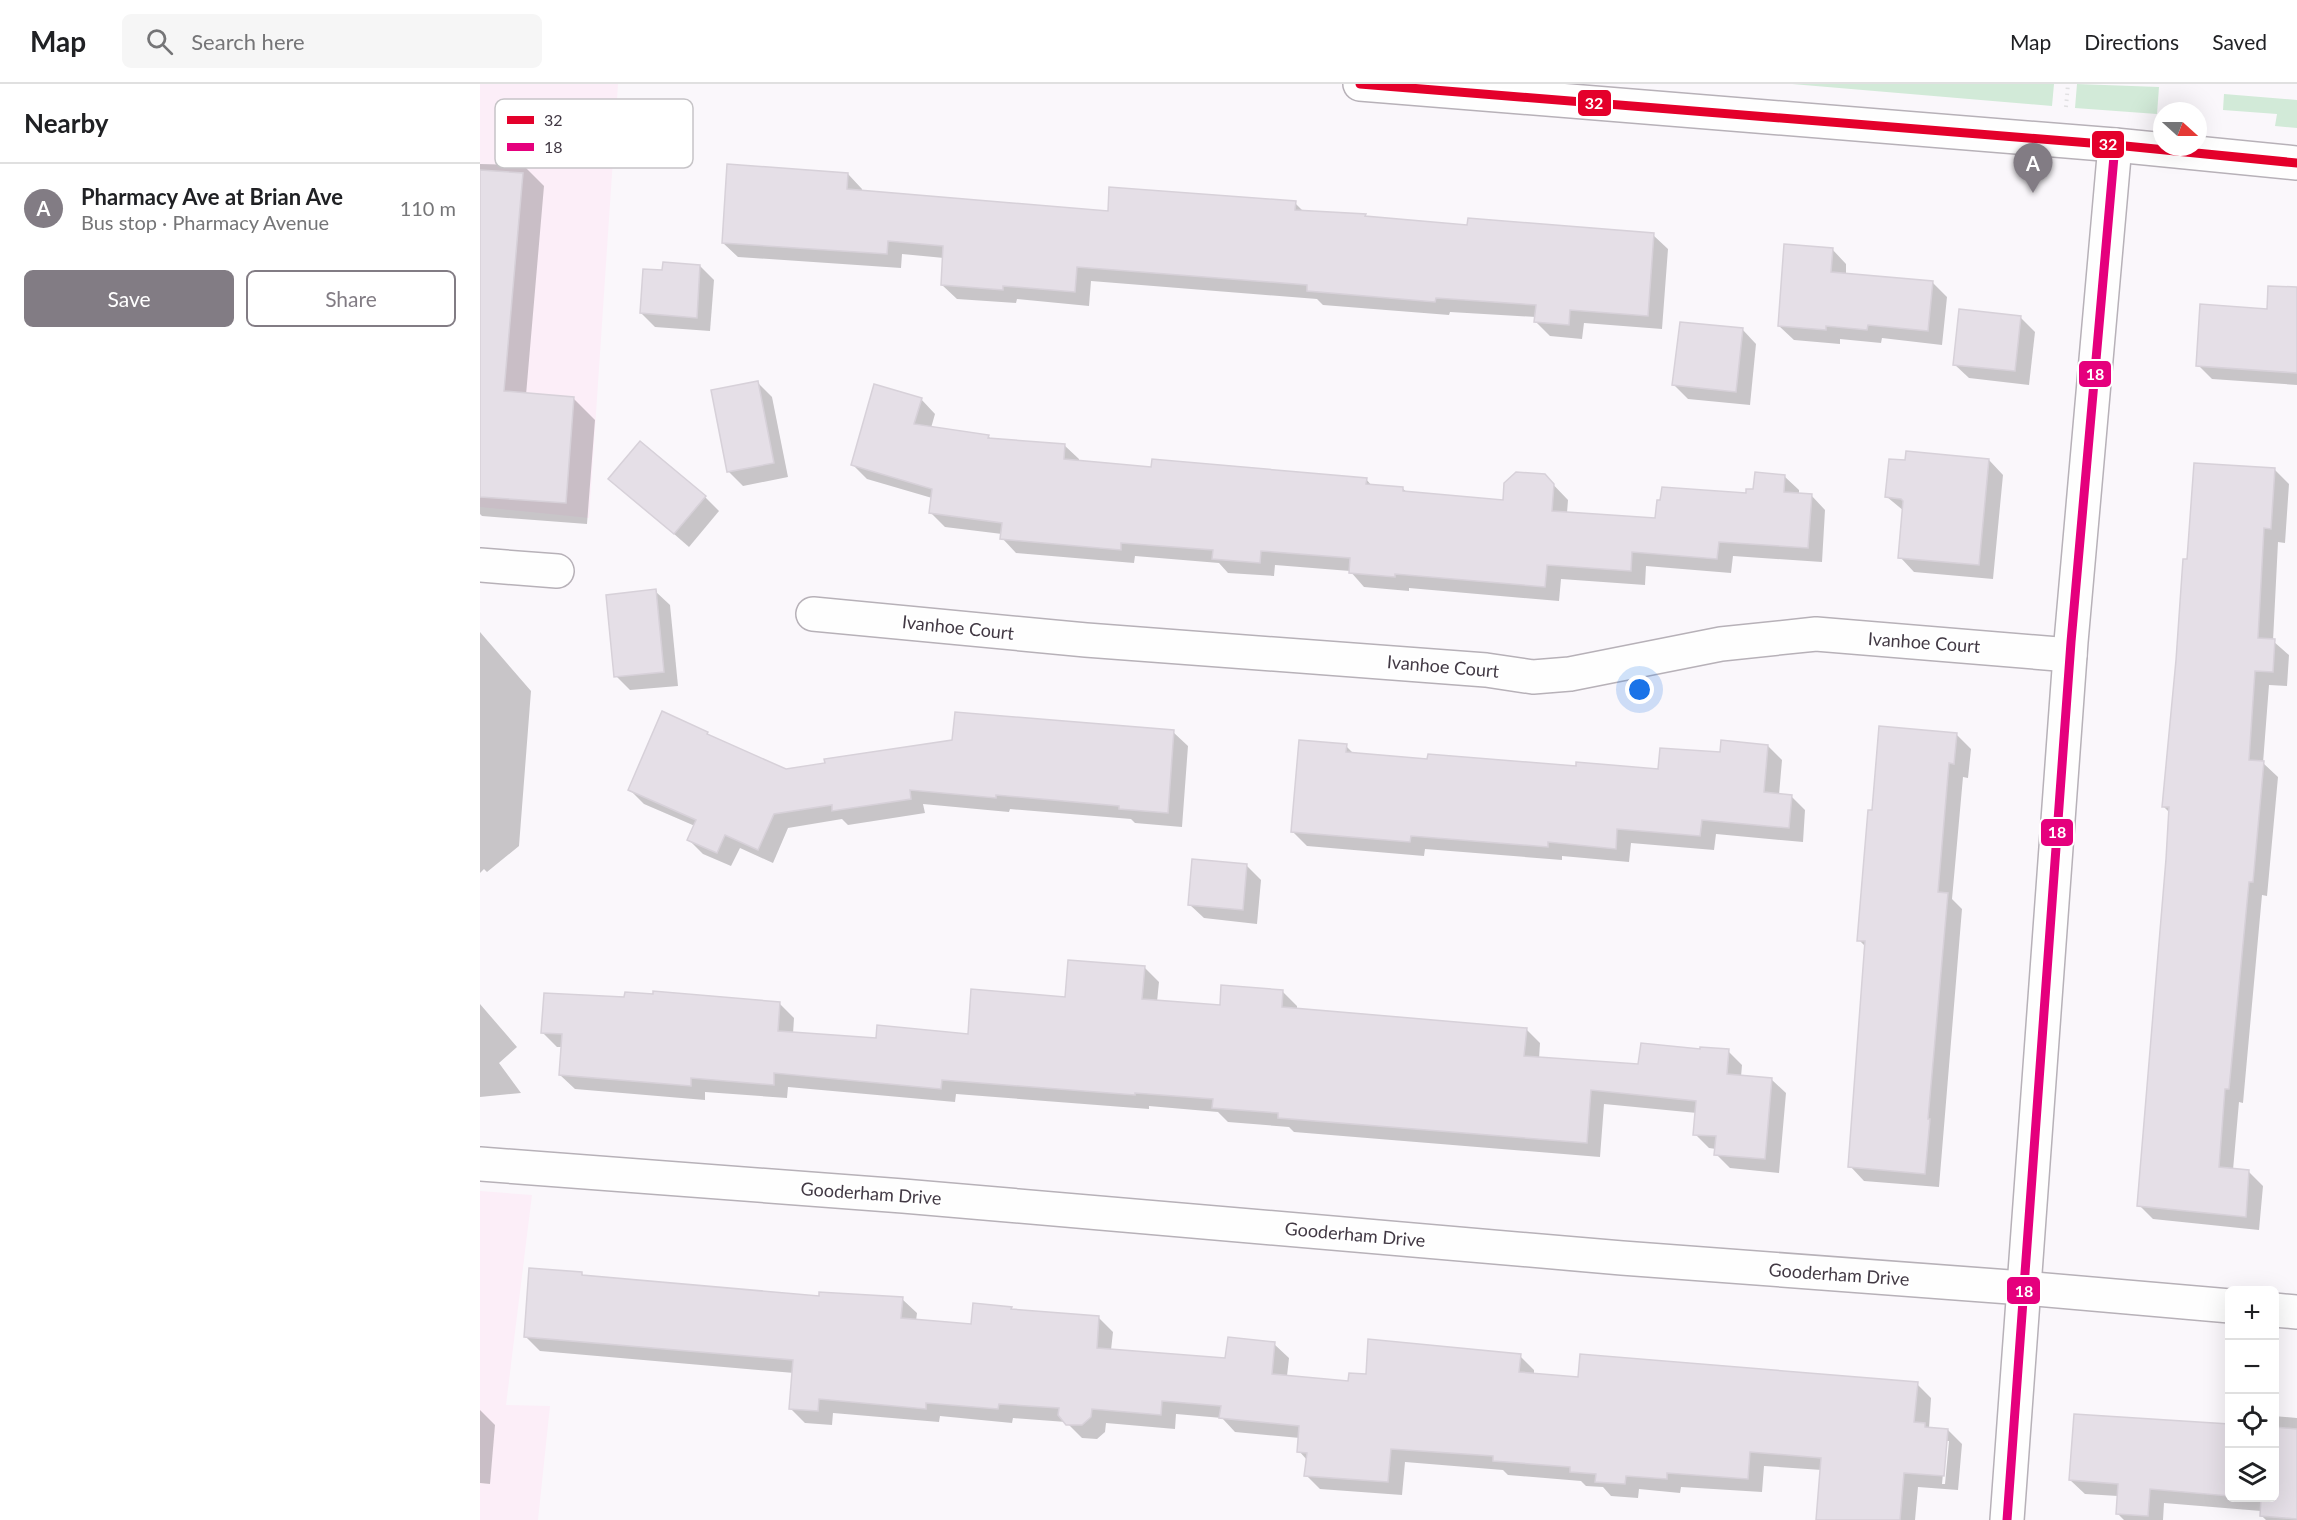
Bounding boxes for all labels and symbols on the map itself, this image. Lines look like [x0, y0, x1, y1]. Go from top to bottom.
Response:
line badge: 32 [1577, 89, 1612, 117]
text: 32 [1585, 93, 1603, 112]
legend [495, 99, 693, 168]
north arrow [2153, 102, 2207, 156]
text: 32 [544, 110, 563, 129]
line badge: 32 [2091, 130, 2125, 159]
text: 32 [2099, 134, 2117, 153]
text: 18 [544, 137, 563, 156]
pin: A [2014, 144, 2052, 193]
line badge: 18 [2078, 360, 2112, 388]
text: 18 [2086, 364, 2104, 383]
street label: Ivanhoe Court [901, 610, 1016, 644]
street label: Ivanhoe Court [1867, 627, 1981, 657]
street label: Ivanhoe Court [1386, 650, 1501, 682]
your location [1625, 675, 1654, 704]
line badge: 18 [2040, 818, 2074, 847]
text: 18 [2048, 822, 2066, 841]
street label: Gooderham Drive [800, 1177, 942, 1209]
street label: Gooderham Drive [1284, 1217, 1426, 1251]
street label: Gooderham Drive [1768, 1258, 1910, 1290]
line badge: 18 [2006, 1276, 2041, 1305]
text: 18 [2015, 1281, 2033, 1300]

